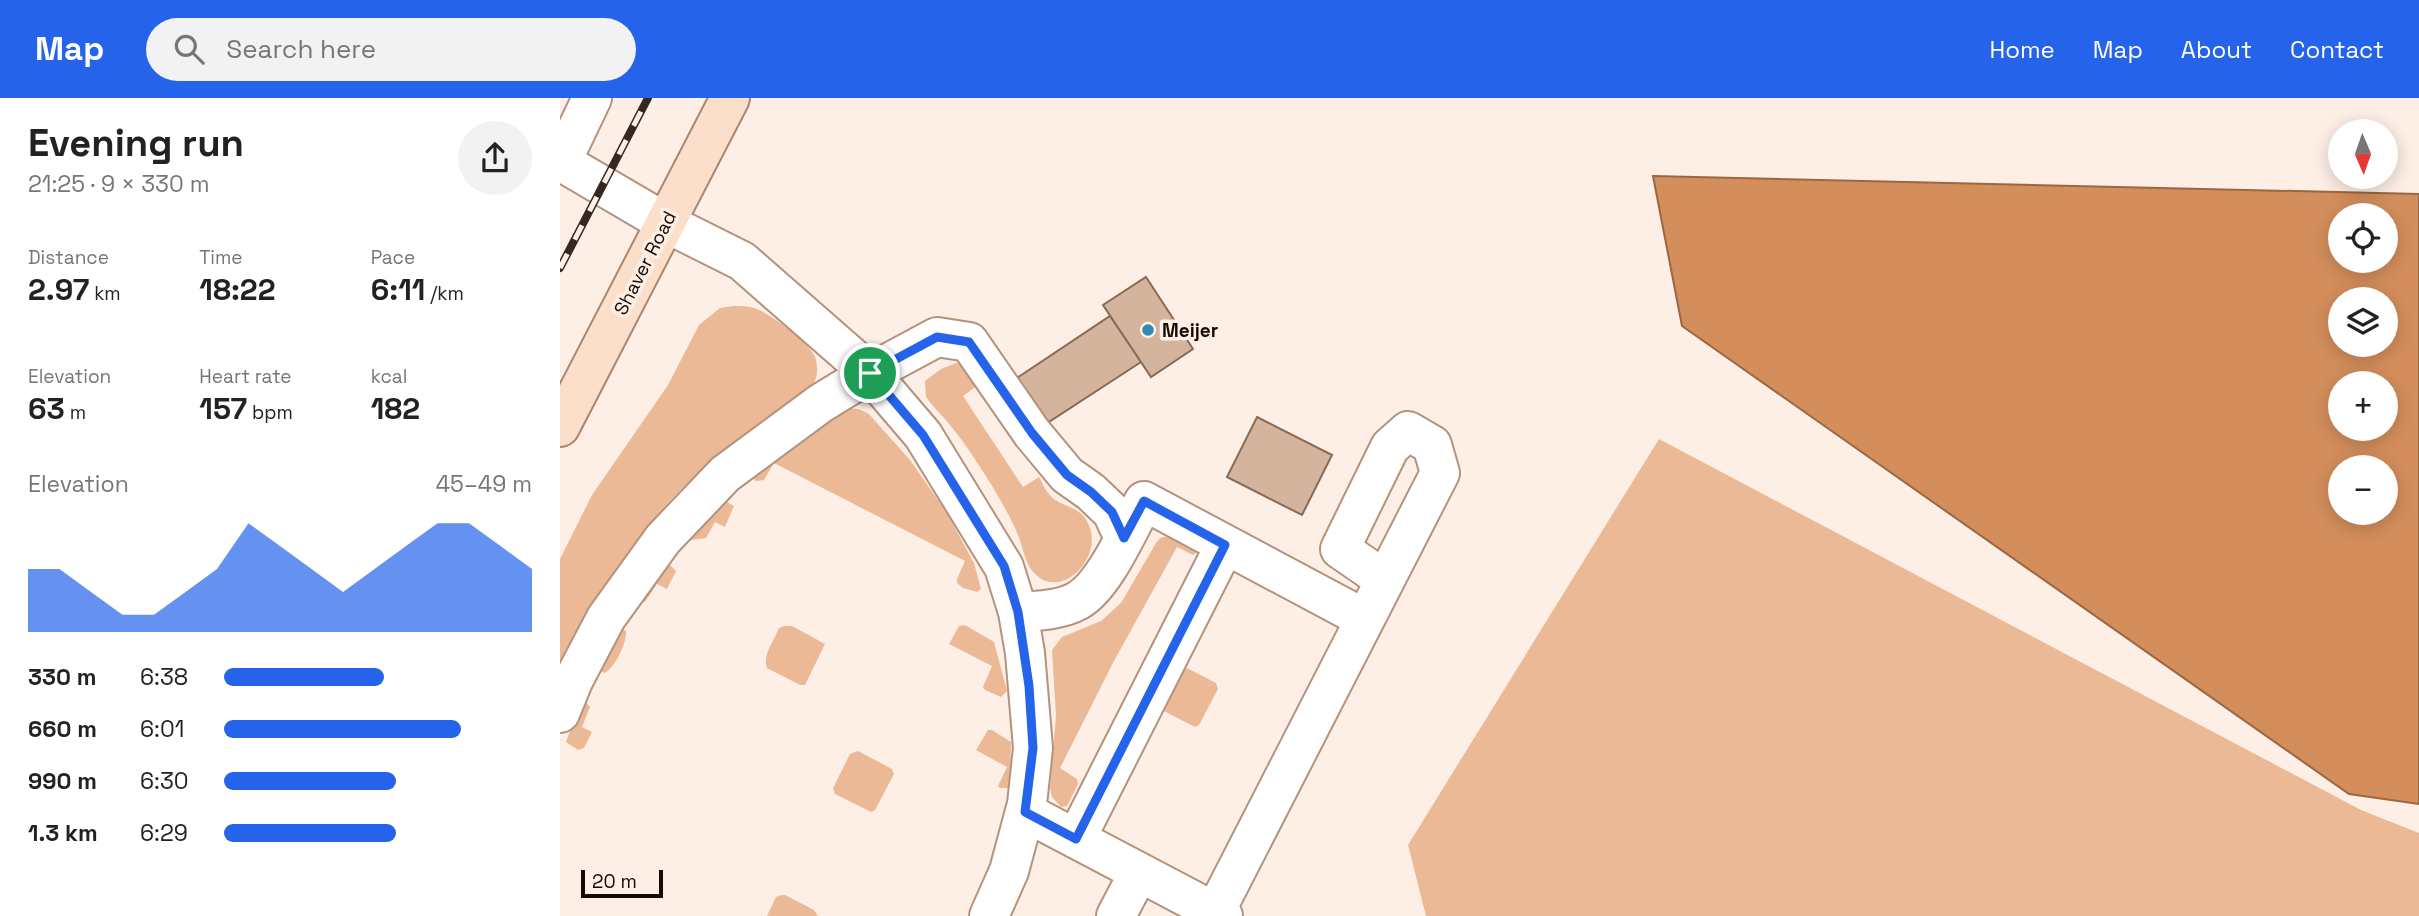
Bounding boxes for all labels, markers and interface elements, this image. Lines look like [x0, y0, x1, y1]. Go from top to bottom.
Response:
search box [146, 18, 636, 81]
text: Map [35, 28, 104, 70]
icon: search [170, 30, 208, 68]
text: Search here [226, 32, 376, 66]
text: Home [1989, 34, 2055, 65]
text: Map [2093, 34, 2143, 65]
text: About [2181, 34, 2252, 65]
text: Contact [2290, 34, 2384, 65]
text: Evening run [28, 119, 244, 167]
north arrow [2328, 119, 2398, 189]
map controls [2328, 119, 2398, 525]
button: share [458, 121, 532, 195]
text: 21:25 · 9 × 330 m [28, 169, 209, 199]
button: locate [2328, 203, 2398, 273]
street label: Shaver Road [608, 207, 682, 319]
text: Distance [28, 245, 109, 270]
text: Time [199, 245, 243, 270]
text: Pace [371, 245, 415, 270]
text: 2.97 [28, 270, 89, 309]
text: 18:22 [199, 270, 275, 309]
text: 6:11 [371, 270, 425, 309]
text: km [89, 281, 121, 306]
text: /km [425, 281, 464, 306]
button: layers [2328, 287, 2398, 357]
place label: Meijer [1162, 318, 1218, 343]
marker: Meijer [1140, 322, 1156, 338]
pin [840, 343, 900, 403]
icon: arrive [851, 354, 889, 392]
text: Elevation [28, 364, 111, 389]
text: Heart rate [199, 364, 292, 389]
text: kcal [371, 364, 407, 389]
button: + [2328, 371, 2398, 441]
text: 63 [28, 389, 65, 428]
text: 157 [199, 389, 247, 428]
text: 182 [371, 389, 420, 428]
text: m [65, 400, 86, 425]
text: bpm [247, 400, 293, 425]
button: − [2328, 455, 2398, 525]
text: Elevation [28, 469, 129, 499]
text: 45–49 m [436, 469, 532, 499]
text: 330 m [28, 662, 96, 692]
text: 6:38 [140, 662, 188, 692]
text: 660 m [28, 714, 97, 744]
text: 6:01 [140, 714, 184, 744]
text: 990 m [28, 766, 97, 796]
text: 6:30 [140, 766, 189, 796]
text: 1.3 km [28, 818, 98, 848]
text: 6:29 [140, 818, 188, 848]
scale bar [581, 867, 663, 899]
text: 20 m [592, 869, 637, 894]

